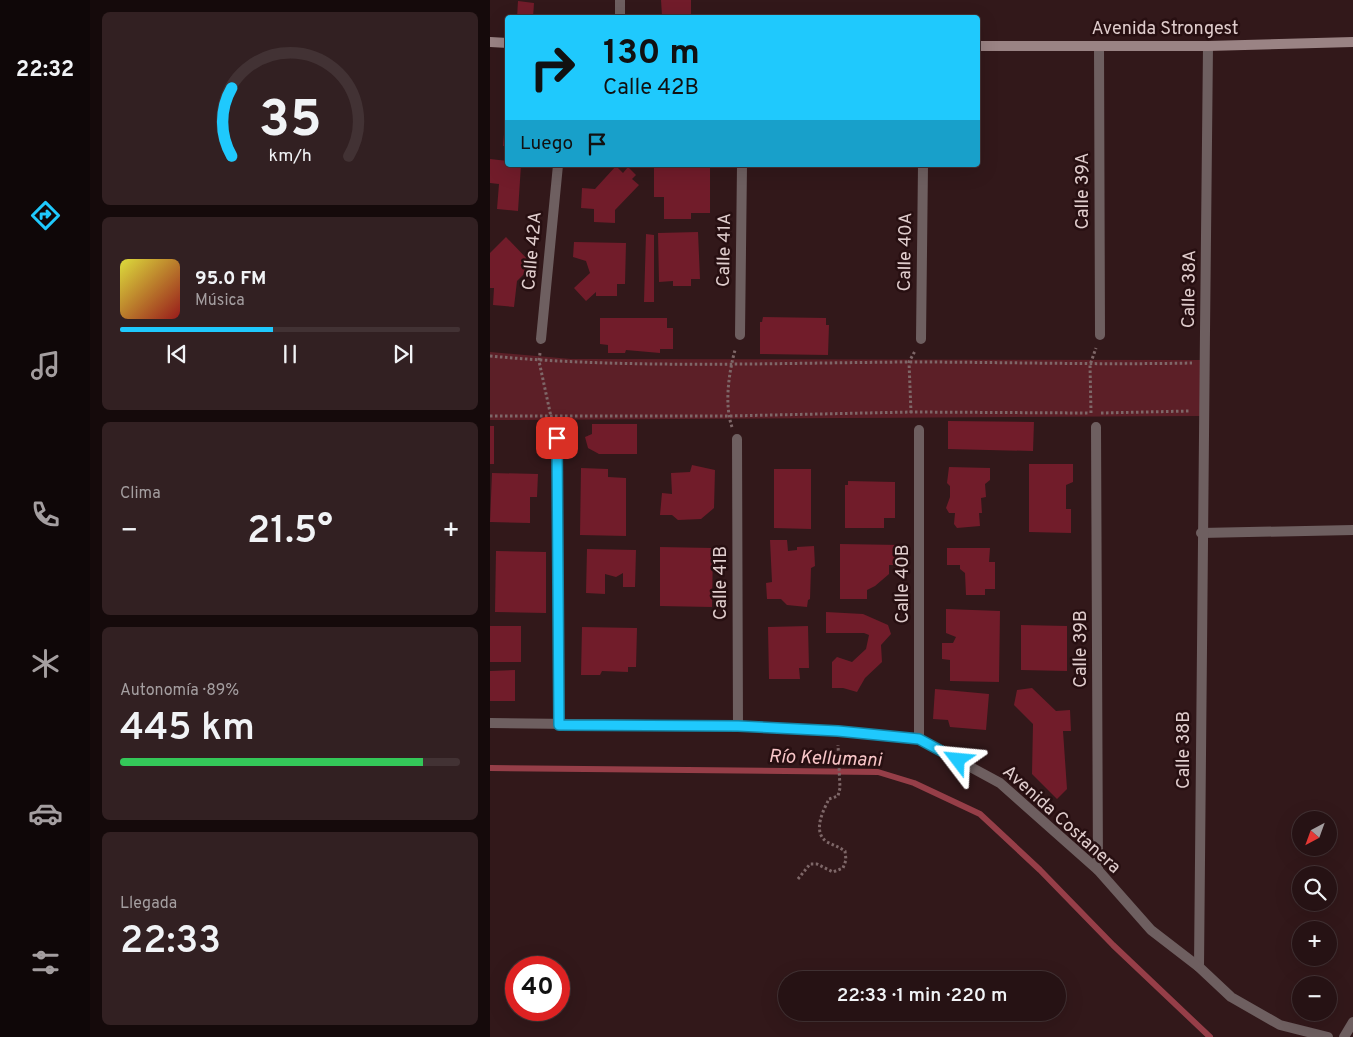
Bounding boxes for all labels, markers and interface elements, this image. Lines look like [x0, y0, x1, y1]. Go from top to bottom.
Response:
street label: Avenida Strongest [1091, 18, 1239, 41]
text: 130 m [603, 32, 700, 76]
icon: right [520, 35, 585, 100]
text: 22:32 [16, 57, 74, 84]
text: Calle 42B [603, 75, 699, 102]
text: 35 [259, 89, 321, 155]
icon: arrive [583, 130, 611, 158]
text: Luego [520, 132, 573, 156]
text: km/h [268, 145, 312, 168]
street label: Calle 39A [1072, 152, 1095, 230]
icon: directions [28, 198, 63, 233]
street label: Calle 42A [518, 211, 548, 291]
street label: Calle 40A [894, 212, 918, 292]
street label: Calle 41A [713, 213, 737, 287]
street label: Calle 38A [1178, 250, 1202, 328]
text: 95.0 FM [195, 267, 266, 291]
text: Música [195, 291, 245, 311]
icon: previous [163, 340, 191, 368]
icon: pause [276, 340, 304, 368]
icon: next [389, 340, 417, 368]
icon: music [28, 348, 63, 383]
pin [536, 417, 578, 459]
icon: arrive [543, 424, 571, 452]
text: Clima [120, 484, 161, 504]
icon: phone [28, 497, 63, 532]
text: 21.5° [247, 508, 333, 557]
text: − [120, 514, 138, 550]
text: + [442, 514, 460, 550]
street label: Calle 40B [892, 544, 915, 624]
street label: Calle 41B [710, 546, 733, 620]
street label: Calle 39B [1070, 610, 1093, 688]
icon: climate [28, 646, 63, 681]
text: Autonomía · 89% [120, 681, 239, 701]
text: 445 km [120, 705, 255, 754]
street label: Calle 38B [1173, 711, 1196, 789]
position arrow [931, 733, 983, 785]
water label: Río Kellumani [768, 745, 883, 773]
street label: Avenida Costanera [997, 761, 1125, 879]
icon: car [28, 796, 63, 831]
north arrow [1292, 811, 1338, 856]
map controls [1292, 811, 1337, 1021]
button: search [1292, 866, 1337, 911]
text: Llegada [120, 894, 177, 914]
text: 22:33 [120, 918, 221, 967]
button: + [1292, 921, 1337, 966]
icon: filters [28, 945, 63, 980]
speed limit sign: 40 [505, 956, 570, 1021]
button: − [1292, 976, 1337, 1021]
text: 22:33 · 1 min · 220 m [837, 984, 1007, 1008]

